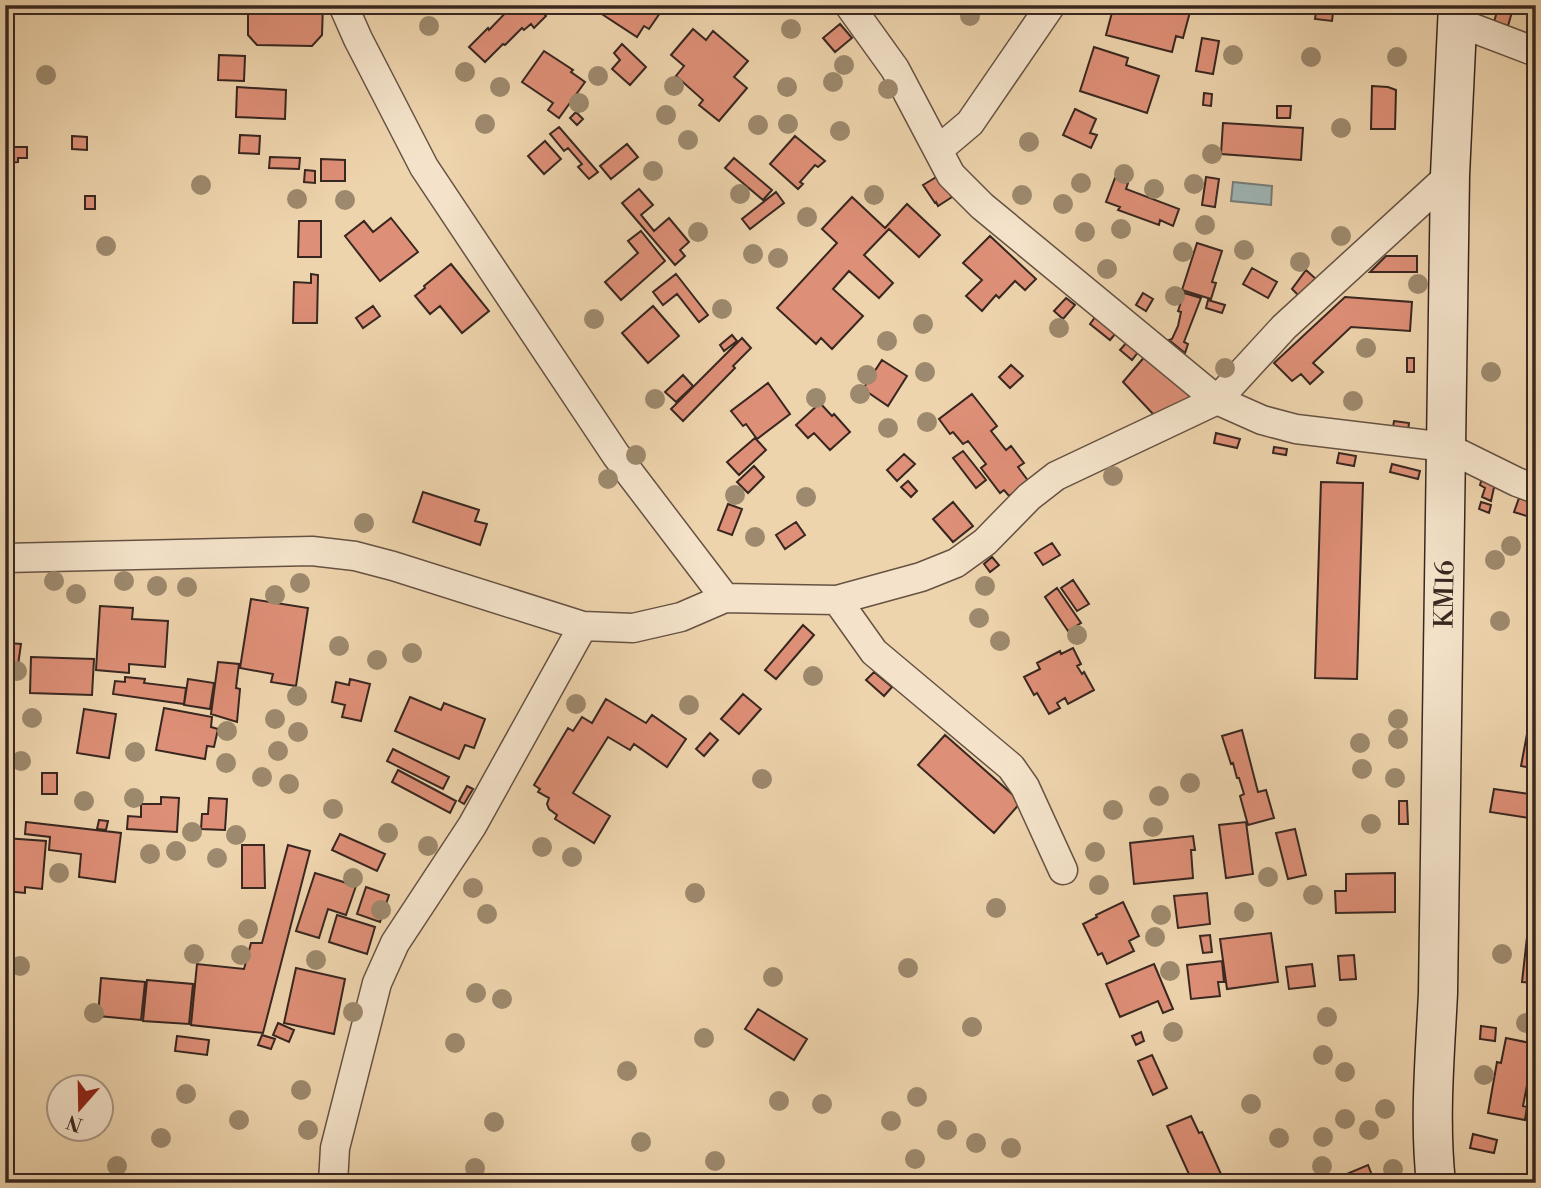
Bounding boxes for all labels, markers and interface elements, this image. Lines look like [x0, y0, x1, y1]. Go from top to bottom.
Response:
street label: KM16 [1428, 560, 1462, 628]
north arrow [46, 1072, 116, 1142]
text: N [63, 1109, 86, 1137]

